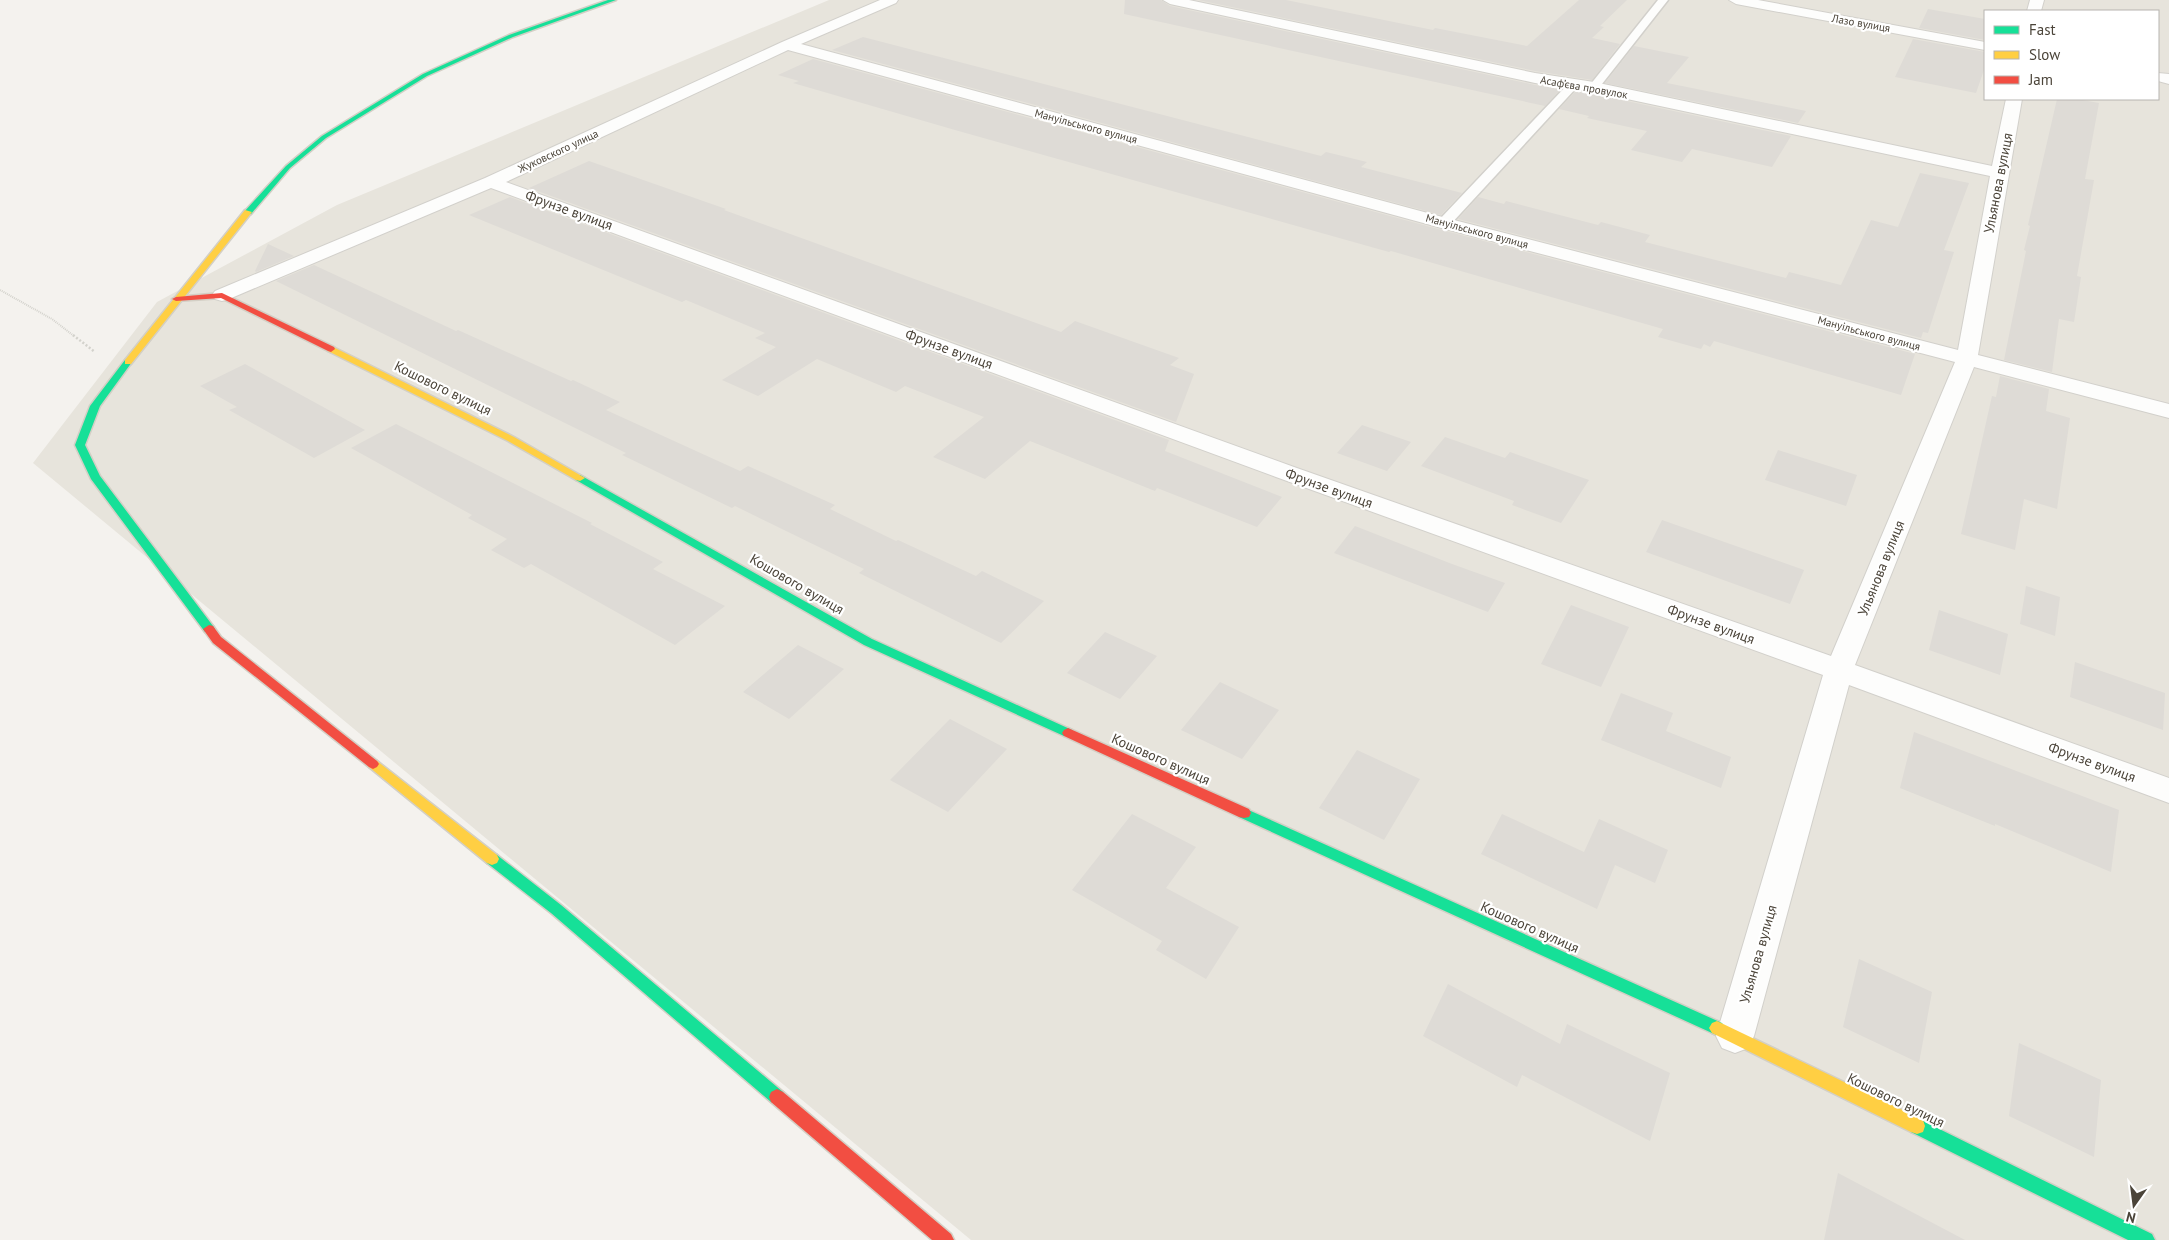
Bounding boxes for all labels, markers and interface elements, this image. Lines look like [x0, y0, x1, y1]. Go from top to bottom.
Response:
legend [1984, 10, 2159, 100]
street label: Лазо вулиця [1830, 11, 1891, 35]
text: Fast [2029, 20, 2056, 39]
text: Slow [2029, 45, 2060, 64]
text: Jam [2028, 70, 2053, 89]
street label: Асаф’єва провулок [1539, 72, 1630, 102]
street label: Мануільського вулиця [1033, 106, 1139, 146]
street label: Жуковского улица [515, 126, 600, 176]
street label: Ульянова вулиця [1979, 131, 2017, 235]
street label: Фрунзе вулиця [523, 186, 615, 234]
street label: Мануільського вулиця [1424, 211, 1530, 251]
street label: Мануільського вулиця [1816, 313, 1922, 353]
street label: Фрунзе вулиця [903, 325, 995, 373]
street label: Кошового вулиця [391, 357, 495, 419]
street label: Фрунзе вулиця [1283, 464, 1375, 512]
street label: Ульянова вулиця [1854, 517, 1908, 619]
street label: Кошового вулиця [747, 550, 847, 618]
street label: Фрунзе вулиця [1665, 600, 1757, 648]
street label: Кошового вулиця [1109, 729, 1213, 789]
street label: Фрунзе вулиця [2046, 738, 2138, 786]
street label: Кошового вулиця [1478, 897, 1582, 957]
street label: Ульянова вулиця [1735, 903, 1781, 1005]
street label: Кошового вулиця [1844, 1069, 1948, 1131]
north arrow [2109, 1180, 2159, 1230]
text: N [2124, 1208, 2137, 1227]

